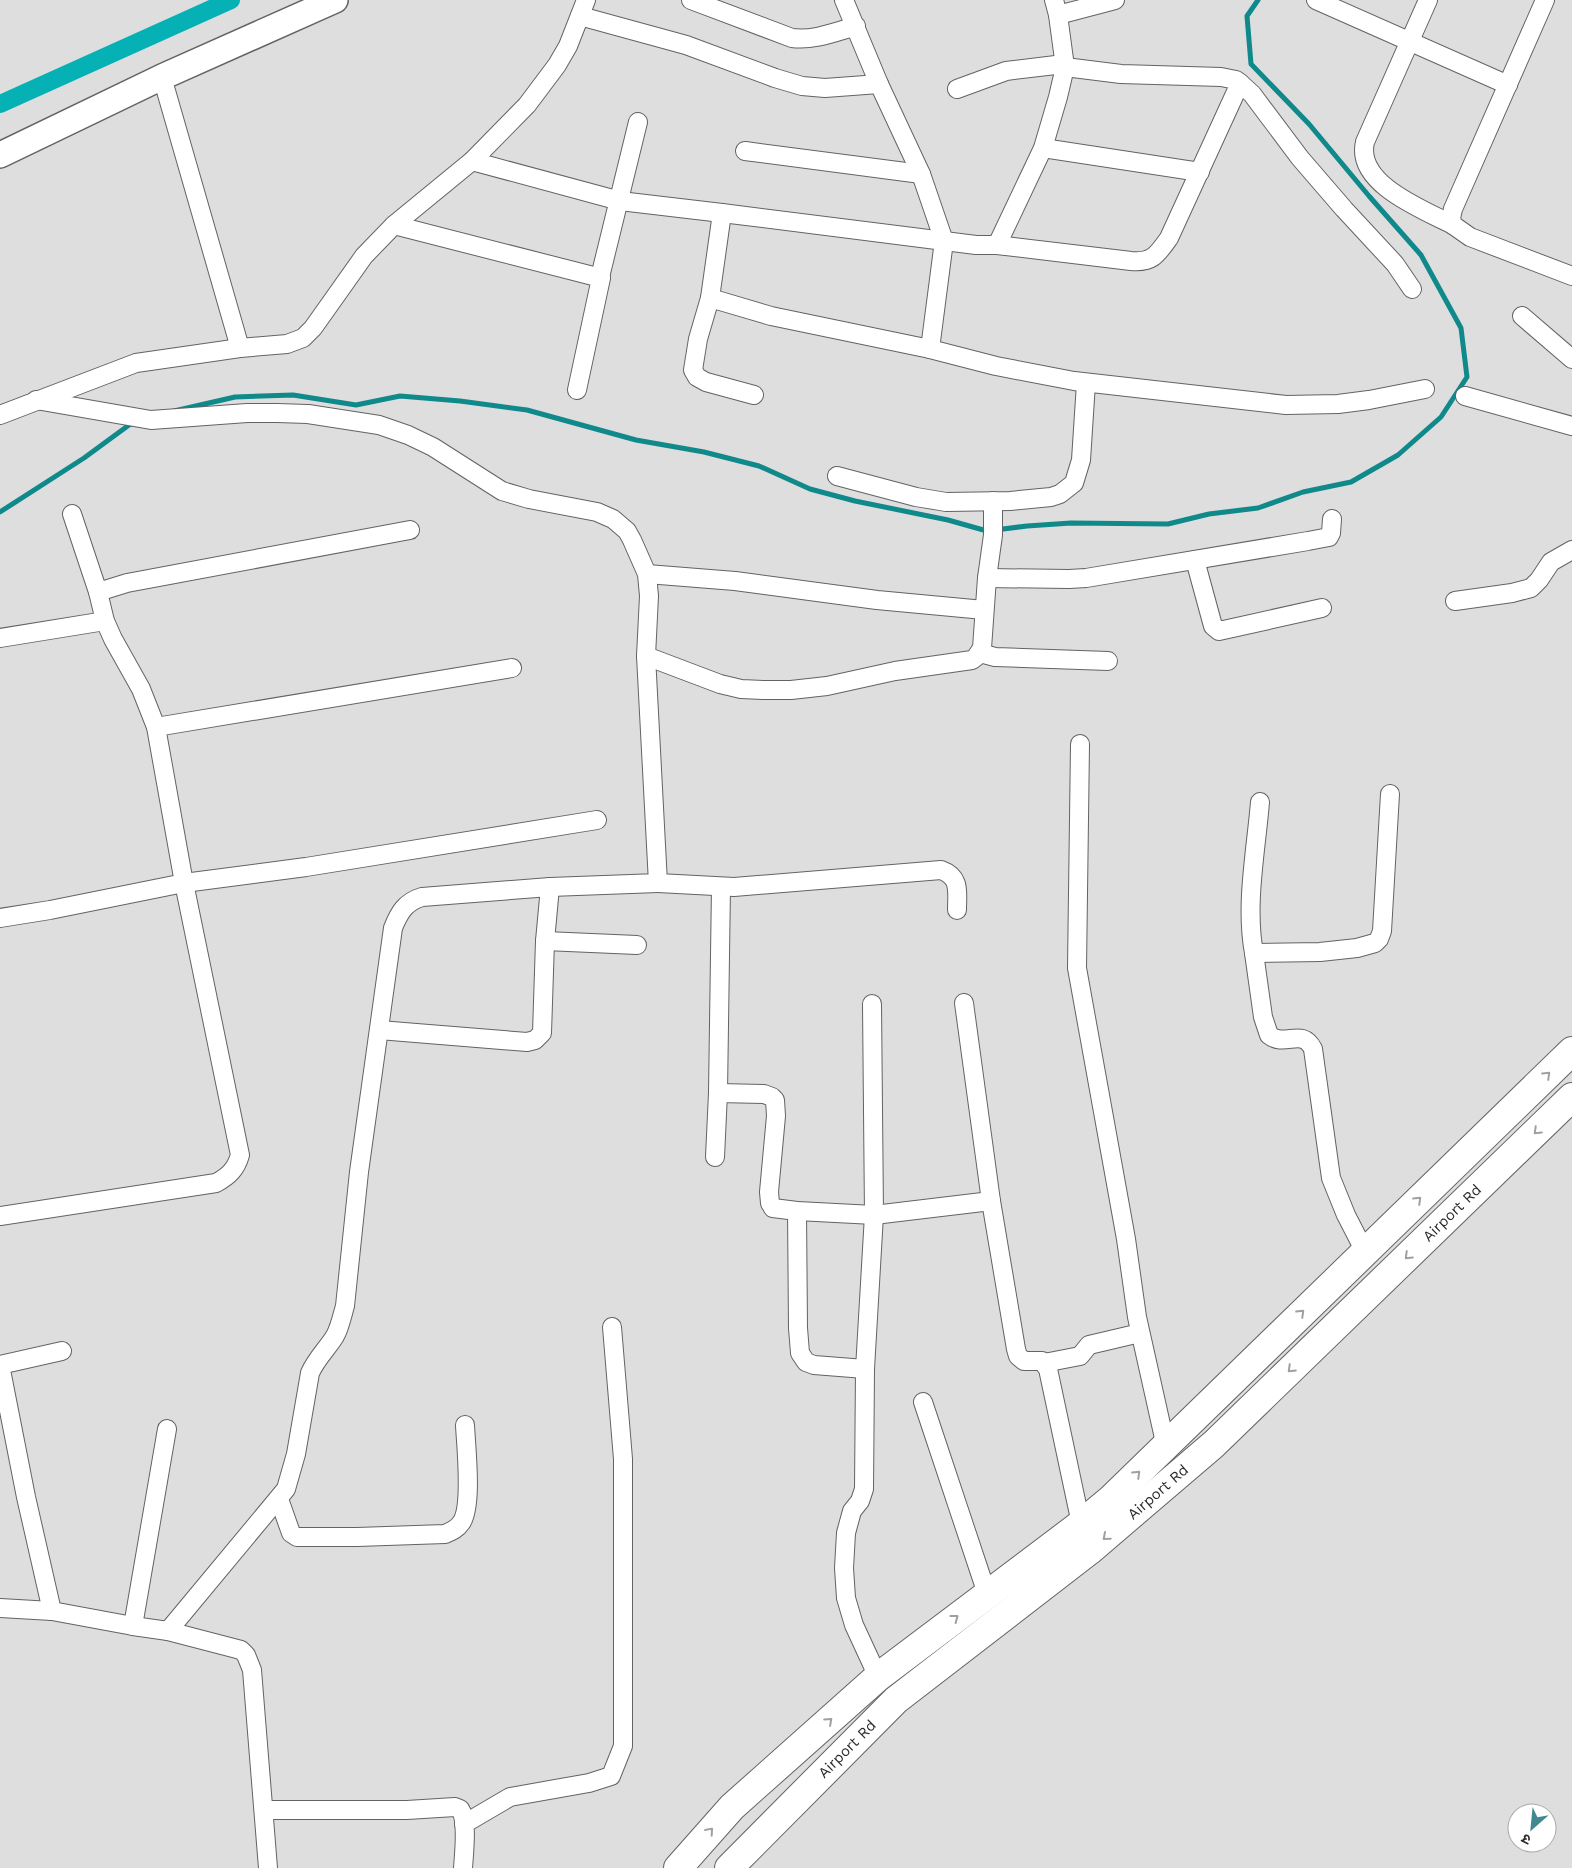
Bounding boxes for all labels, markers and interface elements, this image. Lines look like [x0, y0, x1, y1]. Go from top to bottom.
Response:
one-way arrow [1541, 1072, 1550, 1081]
one-way arrow [1534, 1125, 1543, 1134]
street label: Airport Rd [1419, 1181, 1485, 1245]
one-way arrow [1412, 1197, 1421, 1206]
one-way arrow [1404, 1250, 1413, 1259]
one-way arrow [1295, 1310, 1304, 1319]
one-way arrow [1288, 1363, 1297, 1372]
street label: Airport Rd [1124, 1461, 1192, 1523]
one-way arrow [1131, 1471, 1140, 1480]
one-way arrow [1102, 1531, 1111, 1540]
one-way arrow [949, 1616, 958, 1624]
street label: Airport Rd [814, 1716, 880, 1782]
one-way arrow [823, 1717, 832, 1726]
north arrow [1507, 1803, 1557, 1853]
one-way arrow [704, 1828, 713, 1837]
text: उ [1518, 1830, 1533, 1849]

